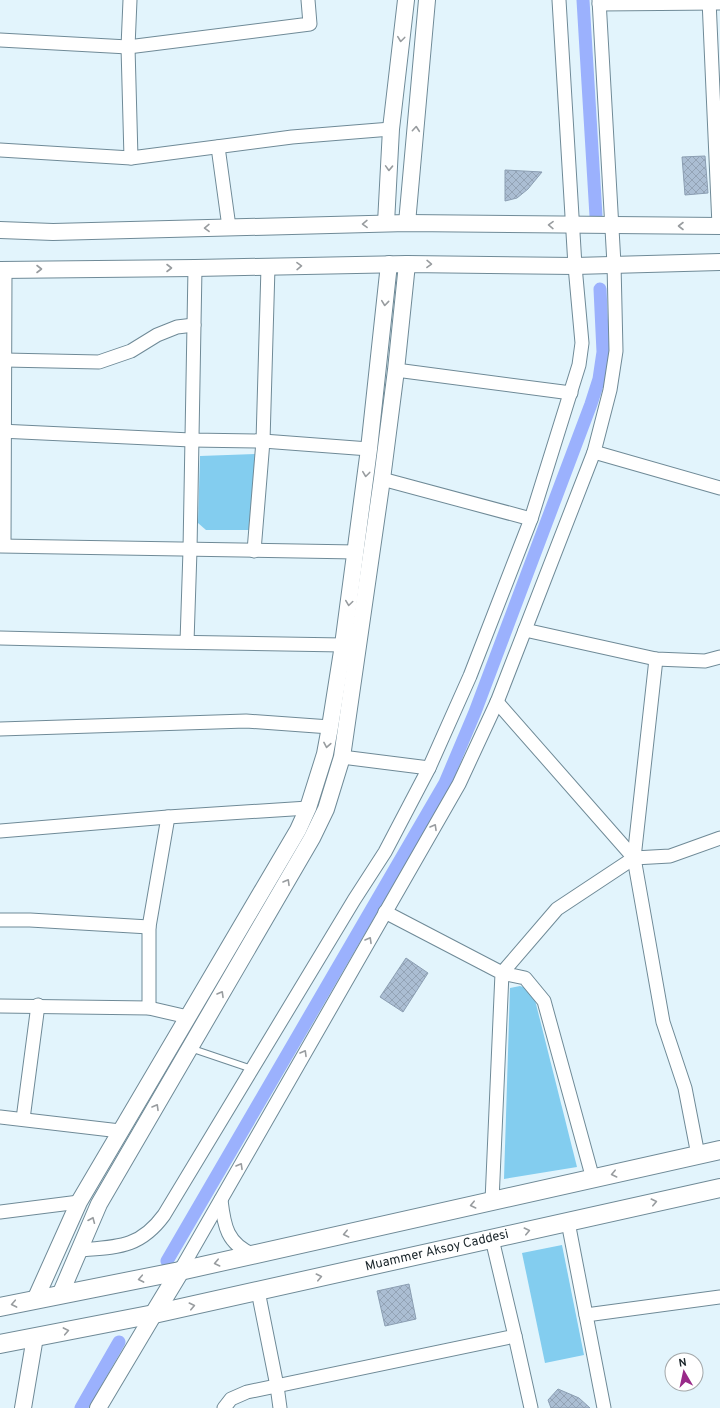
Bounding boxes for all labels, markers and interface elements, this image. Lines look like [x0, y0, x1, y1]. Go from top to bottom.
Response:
one-way arrow [397, 36, 406, 42]
one-way arrow [411, 126, 420, 132]
one-way arrow [385, 165, 393, 171]
one-way arrow [362, 220, 368, 228]
one-way arrow [548, 221, 554, 229]
one-way arrow [678, 222, 684, 230]
one-way arrow [204, 224, 210, 232]
one-way arrow [426, 260, 432, 268]
one-way arrow [296, 262, 302, 270]
one-way arrow [166, 264, 172, 272]
one-way arrow [36, 265, 42, 273]
one-way arrow [381, 300, 390, 306]
one-way arrow [362, 471, 371, 477]
one-way arrow [345, 599, 354, 606]
one-way arrow [323, 742, 332, 748]
one-way arrow [429, 824, 436, 831]
one-way arrow [282, 879, 289, 886]
one-way arrow [364, 937, 371, 944]
one-way arrow [217, 991, 224, 999]
one-way arrow [300, 1050, 307, 1057]
one-way arrow [151, 1104, 158, 1111]
one-way arrow [235, 1163, 243, 1170]
one-way arrow [610, 1169, 617, 1177]
one-way arrow [651, 1199, 657, 1207]
one-way arrow [470, 1201, 476, 1209]
one-way arrow [88, 1217, 96, 1224]
street label: Muammer Aksoy Caddesi [364, 1227, 510, 1275]
one-way arrow [524, 1227, 531, 1235]
one-way arrow [343, 1229, 349, 1237]
one-way arrow [214, 1258, 220, 1266]
one-way arrow [138, 1274, 145, 1282]
one-way arrow [315, 1274, 322, 1282]
one-way arrow [11, 1300, 17, 1308]
one-way arrow [188, 1302, 195, 1310]
one-way arrow [63, 1328, 69, 1336]
north arrow [664, 1352, 704, 1392]
text: N [678, 1356, 688, 1371]

